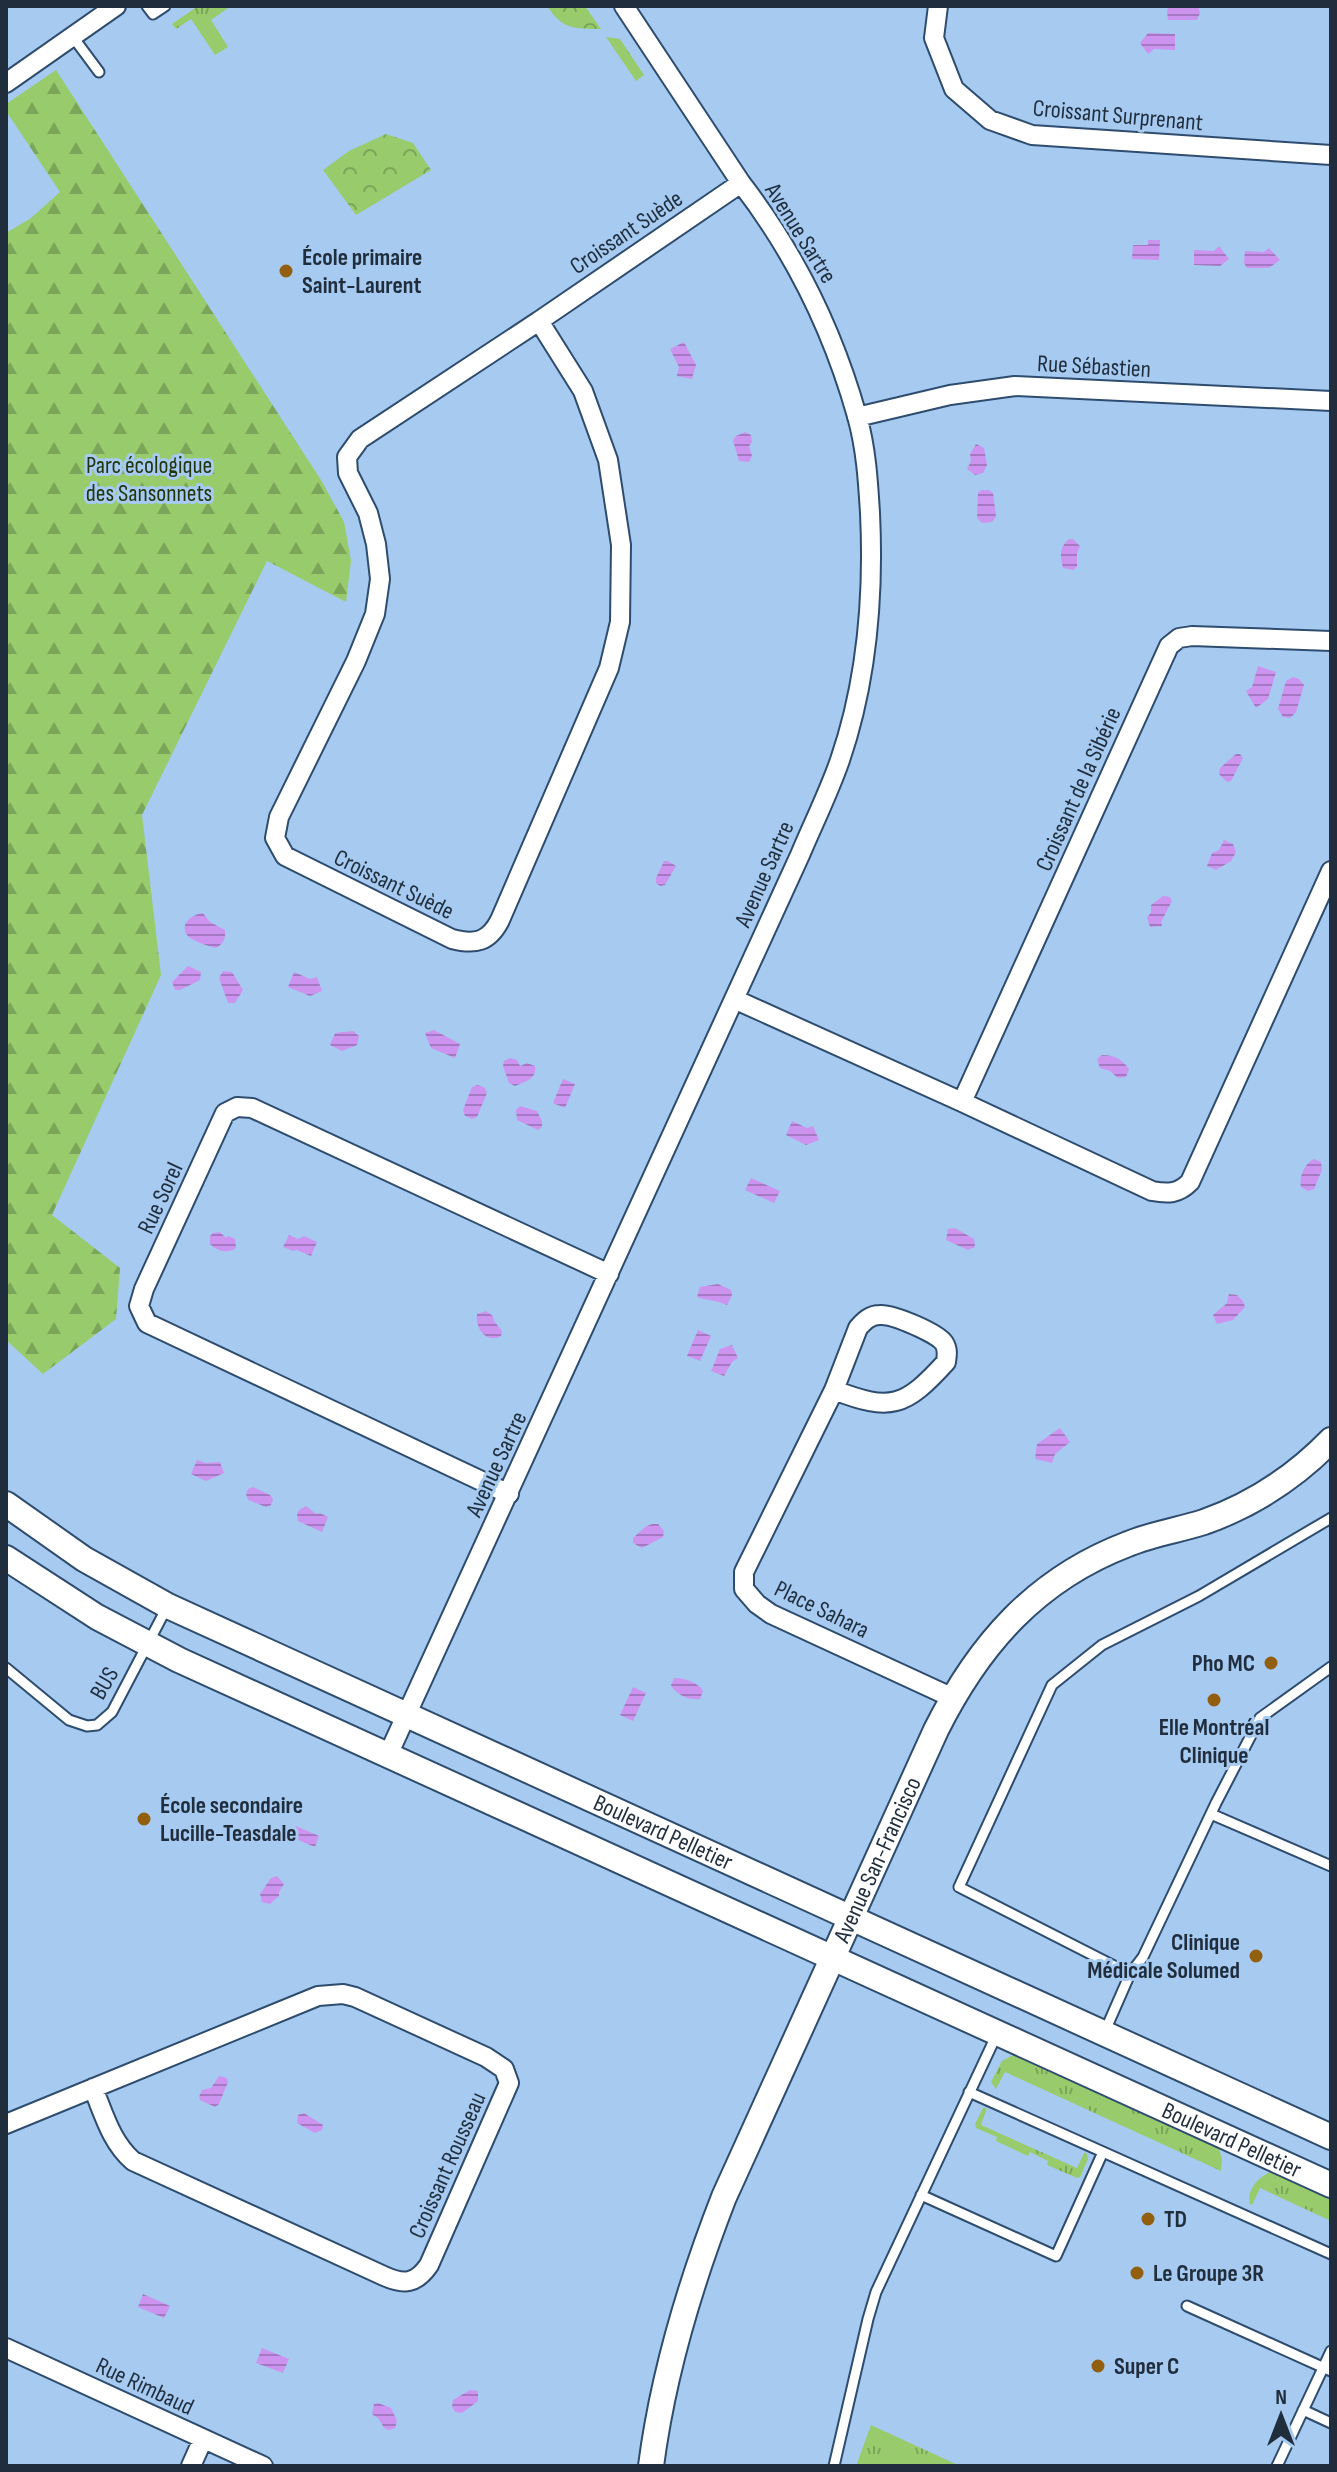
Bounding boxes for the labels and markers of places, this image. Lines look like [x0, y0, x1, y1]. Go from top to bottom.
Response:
place label: École primaire Saint-Laurent [302, 243, 422, 300]
marker: École primaire Saint-Laurent [277, 262, 295, 280]
place label: Pho MC [1192, 1649, 1255, 1678]
marker: Pho MC [1262, 1654, 1280, 1672]
marker: Elle Montréal Clinique [1205, 1691, 1223, 1709]
place label: Elle Montréal Clinique [1159, 1713, 1269, 1770]
place label: École secondaire Lucille-Teasdale [160, 1791, 303, 1848]
marker: École secondaire Lucille-Teasdale [135, 1810, 153, 1828]
place label: Clinique Médicale Solumed [1087, 1928, 1240, 1985]
marker: Clinique Médicale Solumed [1247, 1947, 1265, 1965]
place label: TD [1164, 2205, 1187, 2234]
marker: TD [1139, 2210, 1157, 2228]
place label: Le Groupe 3R [1153, 2259, 1264, 2288]
marker: Le Groupe 3R [1128, 2264, 1146, 2282]
place label: Super C [1114, 2352, 1179, 2381]
marker: Super C [1089, 2357, 1107, 2375]

